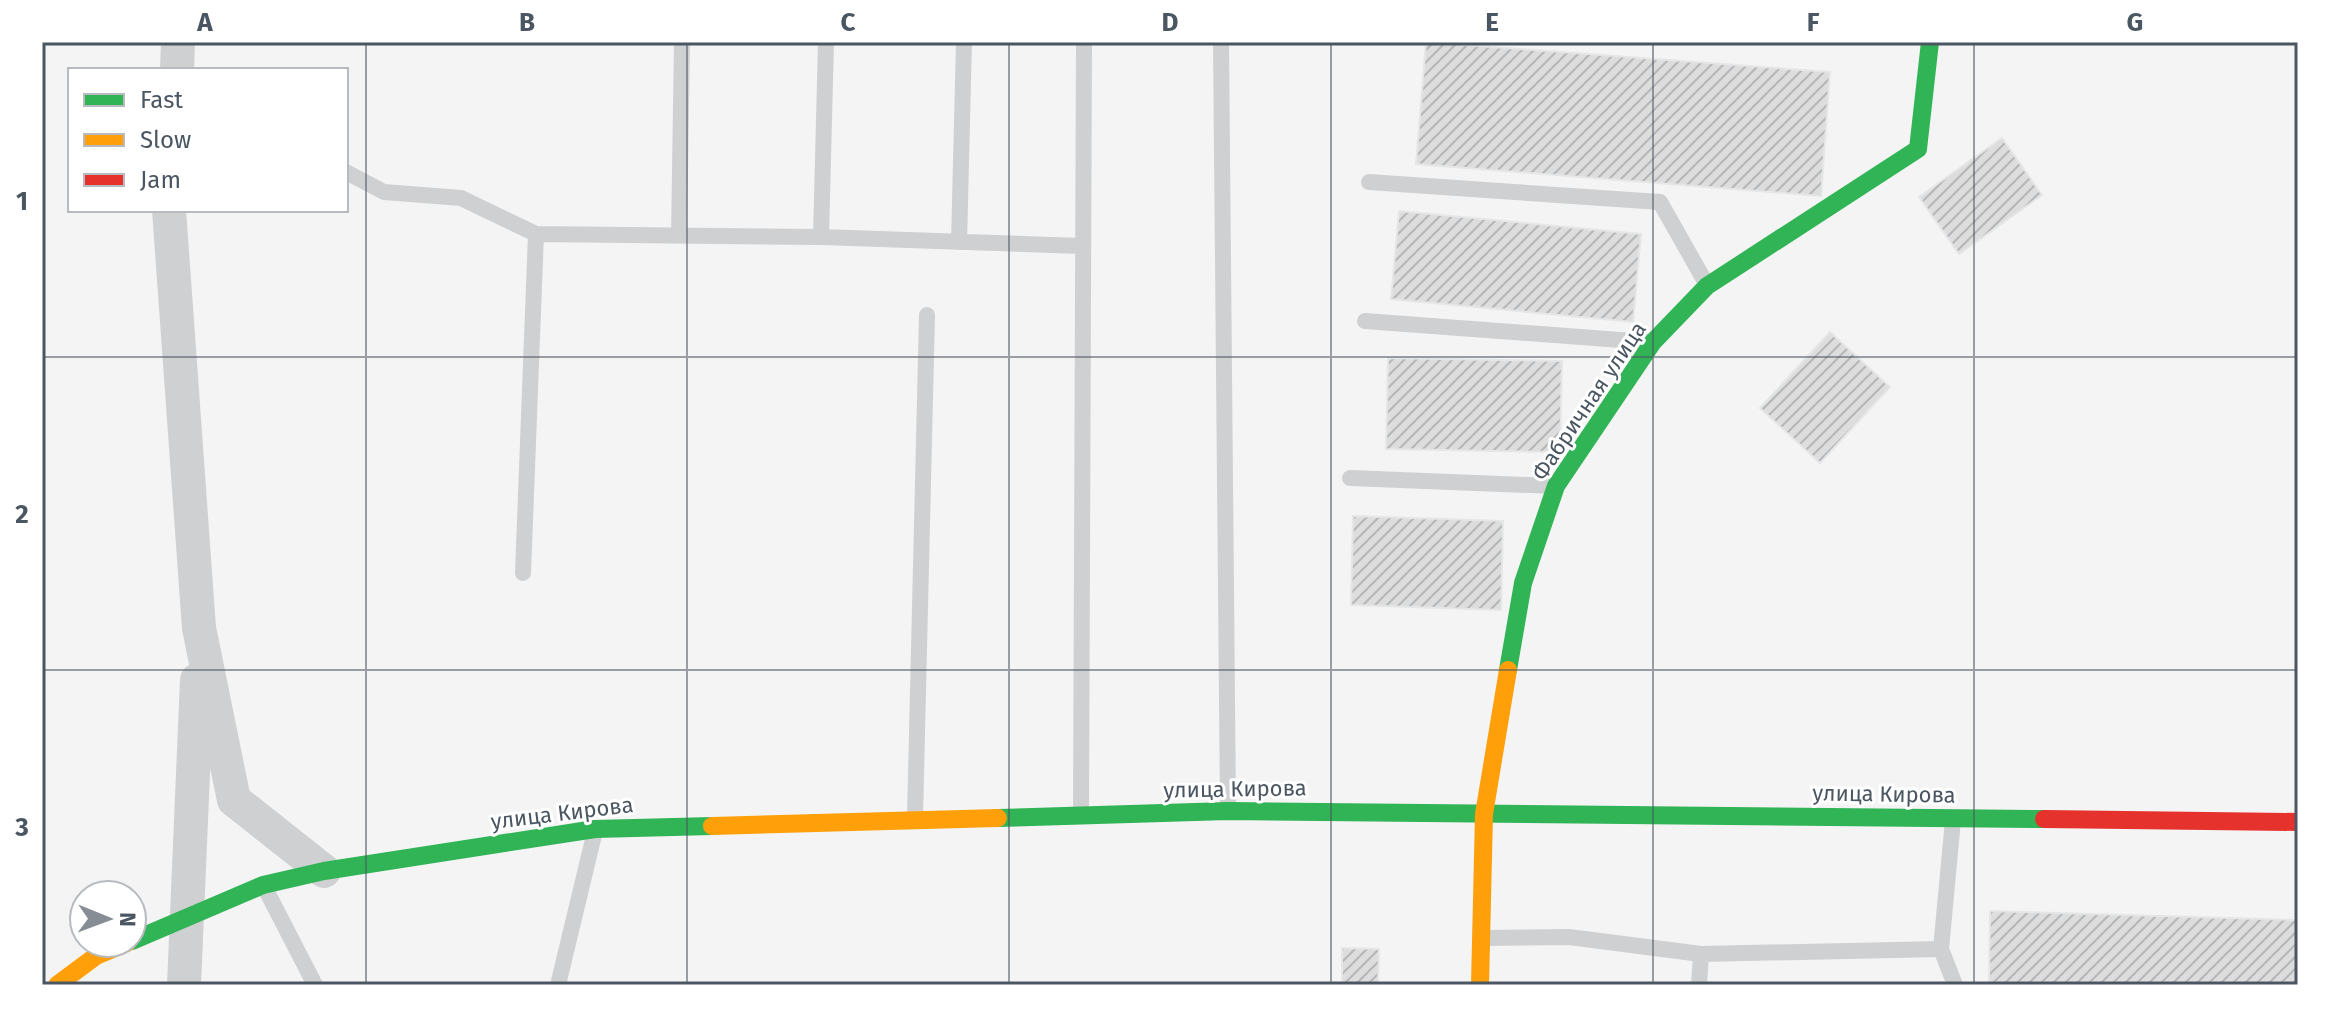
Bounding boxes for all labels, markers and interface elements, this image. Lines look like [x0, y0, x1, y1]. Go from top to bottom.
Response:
text: A [196, 7, 213, 38]
text: B [519, 7, 535, 38]
text: C [841, 7, 856, 38]
text: D [1162, 7, 1179, 38]
text: E [1485, 7, 1499, 38]
text: F [1807, 7, 1820, 38]
text: G [2127, 7, 2143, 38]
legend [68, 68, 348, 212]
text: Fast [140, 86, 183, 114]
text: Slow [140, 126, 191, 154]
text: Jam [140, 166, 181, 194]
text: 1 [16, 186, 28, 217]
street label: Фабричная улица [1526, 317, 1652, 485]
text: 2 [15, 499, 29, 530]
street label: улица Кирова [1163, 774, 1307, 804]
street label: улица Кирова [1812, 779, 1956, 809]
street label: улица Кирова [489, 791, 635, 835]
text: 3 [14, 812, 29, 843]
north arrow [68, 879, 148, 959]
text: N [114, 912, 141, 927]

